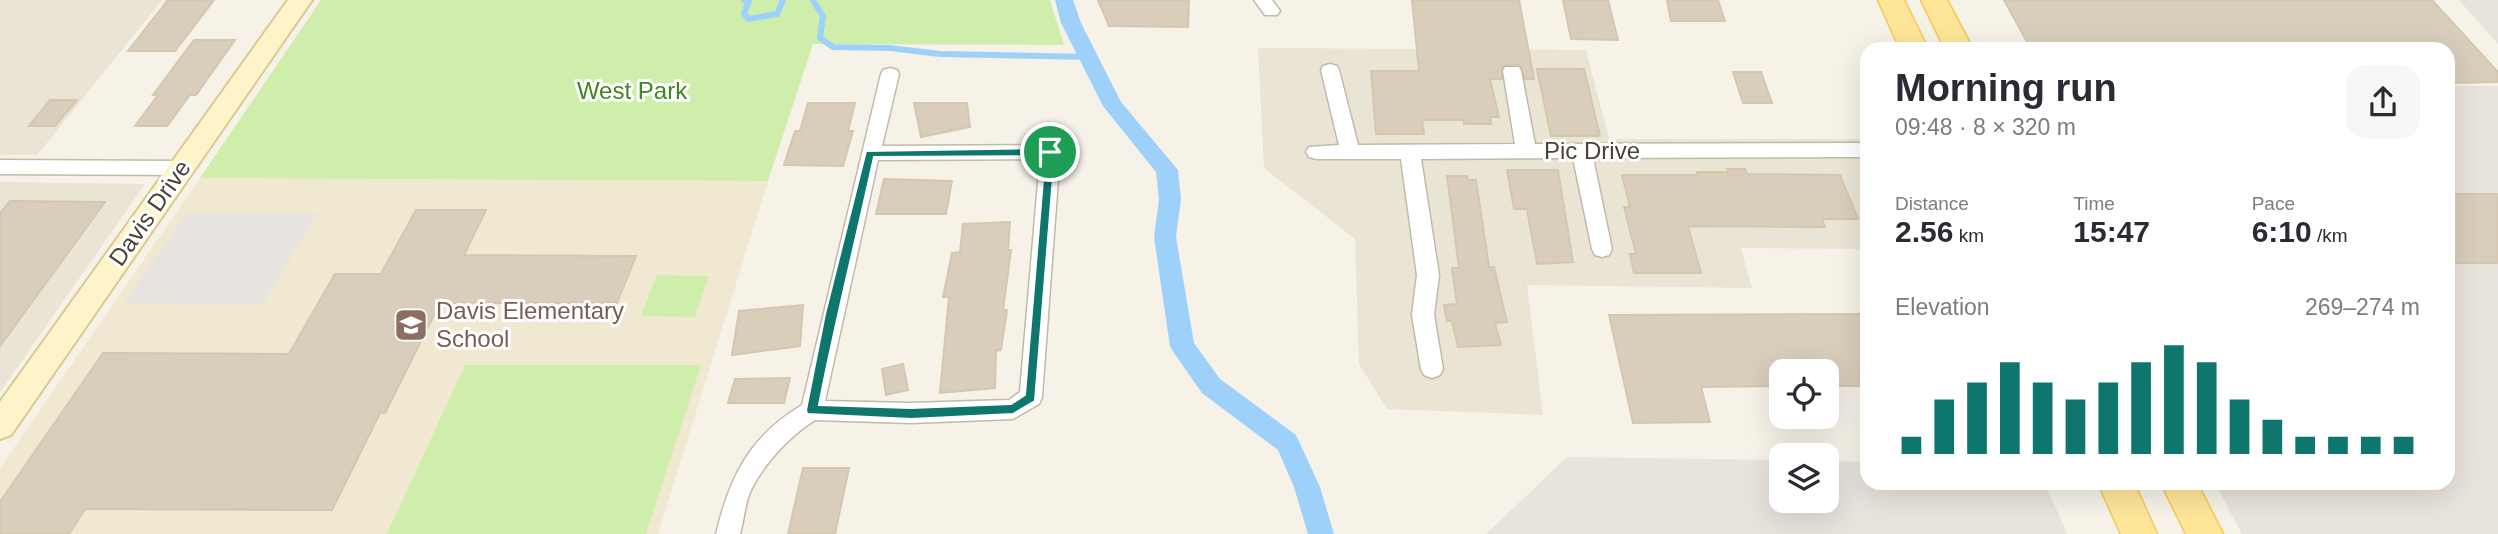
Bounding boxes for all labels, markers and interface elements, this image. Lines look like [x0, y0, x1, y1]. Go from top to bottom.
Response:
button: share [2346, 65, 2420, 139]
text: Morning run [1895, 67, 2117, 109]
park label: West Park [577, 77, 688, 104]
text: 09:48 · 8 × 320 m [1895, 114, 2076, 140]
pin [1020, 122, 1080, 182]
icon: arrive [1031, 133, 1069, 171]
street label: Pic Drive [1544, 137, 1640, 164]
street label: Davis Drive [103, 155, 196, 271]
text: Distance [1895, 193, 1969, 214]
text: Time [2073, 193, 2115, 214]
text: Pace [2252, 193, 2295, 214]
text: 2.56 [1895, 215, 1953, 248]
text: 15:47 [2073, 215, 2150, 248]
text: 6:10 [2252, 215, 2312, 248]
text: km [1953, 225, 1984, 246]
text: /km [2312, 225, 2348, 246]
text: Elevation [1895, 294, 1990, 320]
text: 269–274 m [2305, 294, 2420, 320]
place label: Davis Elementary School [436, 297, 624, 352]
school or university icon: Davis Elementary School [392, 306, 430, 344]
map controls [1769, 359, 1839, 513]
button: locate [1769, 359, 1839, 429]
button: layers [1769, 443, 1839, 513]

